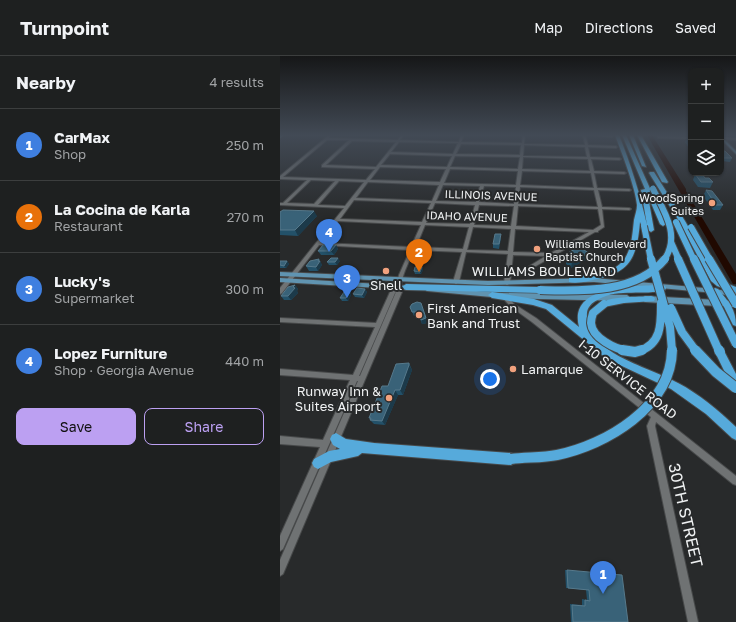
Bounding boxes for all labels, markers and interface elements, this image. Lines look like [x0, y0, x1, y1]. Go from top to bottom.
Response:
text: Turnpoint [20, 16, 109, 39]
text: Map [534, 19, 563, 36]
text: Directions [585, 19, 653, 36]
text: Saved [675, 19, 716, 36]
map controls [688, 68, 724, 176]
button: + [688, 68, 724, 104]
text: Nearby [16, 72, 76, 93]
text: 4 results [210, 74, 264, 90]
button: − [688, 104, 724, 140]
text: CarMax [54, 128, 110, 146]
text: 1 [26, 137, 32, 153]
text: 250 m [226, 137, 264, 153]
button: layers [688, 140, 724, 176]
text: Shop [54, 146, 86, 162]
street label: ILLINOIS AVENUE [444, 187, 538, 203]
place label: WoodSpring Suites [639, 191, 704, 217]
marker: WoodSpring Suites [707, 198, 717, 208]
text: La Cocina de Karla [54, 200, 190, 218]
street label: IDAHO AVENUE [426, 208, 508, 224]
text: 2 [25, 209, 33, 225]
text: 270 m [227, 209, 264, 225]
text: Restaurant [54, 218, 123, 234]
pin: 4 [316, 219, 342, 252]
place label: Williams Boulevard Baptist Church [545, 237, 646, 263]
pin: 2 [406, 239, 432, 272]
marker: Williams Boulevard Baptist Church [532, 244, 542, 254]
street label: WILLIAMS BOULEVARD [472, 263, 616, 279]
pin: 3 [334, 265, 360, 298]
marker: Shell [381, 266, 391, 276]
text: Lucky's [54, 272, 110, 290]
place label: Shell [370, 277, 402, 293]
text: 3 [25, 281, 33, 297]
text: 300 m [226, 281, 264, 297]
text: Supermarket [54, 290, 135, 306]
place label: First American Bank and Trust [427, 300, 520, 331]
marker: First American Bank and Trust [414, 310, 424, 320]
street label: I-10 SERVICE ROAD [576, 336, 680, 422]
text: Lopez Furniture [54, 344, 167, 362]
text: 4 [25, 353, 33, 369]
text: 440 m [225, 353, 264, 369]
place label: Lamarque [521, 361, 583, 377]
text: Shop · Georgia Avenue [54, 362, 194, 378]
marker: Lamarque [508, 364, 518, 374]
your location [480, 369, 500, 389]
place label: Runway Inn & Suites Airport [295, 383, 381, 414]
marker: Runway Inn & Suites Airport [384, 393, 394, 403]
button: Save [16, 408, 136, 445]
button: Share [144, 408, 264, 445]
street label: 30TH STREET [664, 461, 708, 569]
pin: 1 [590, 561, 616, 594]

